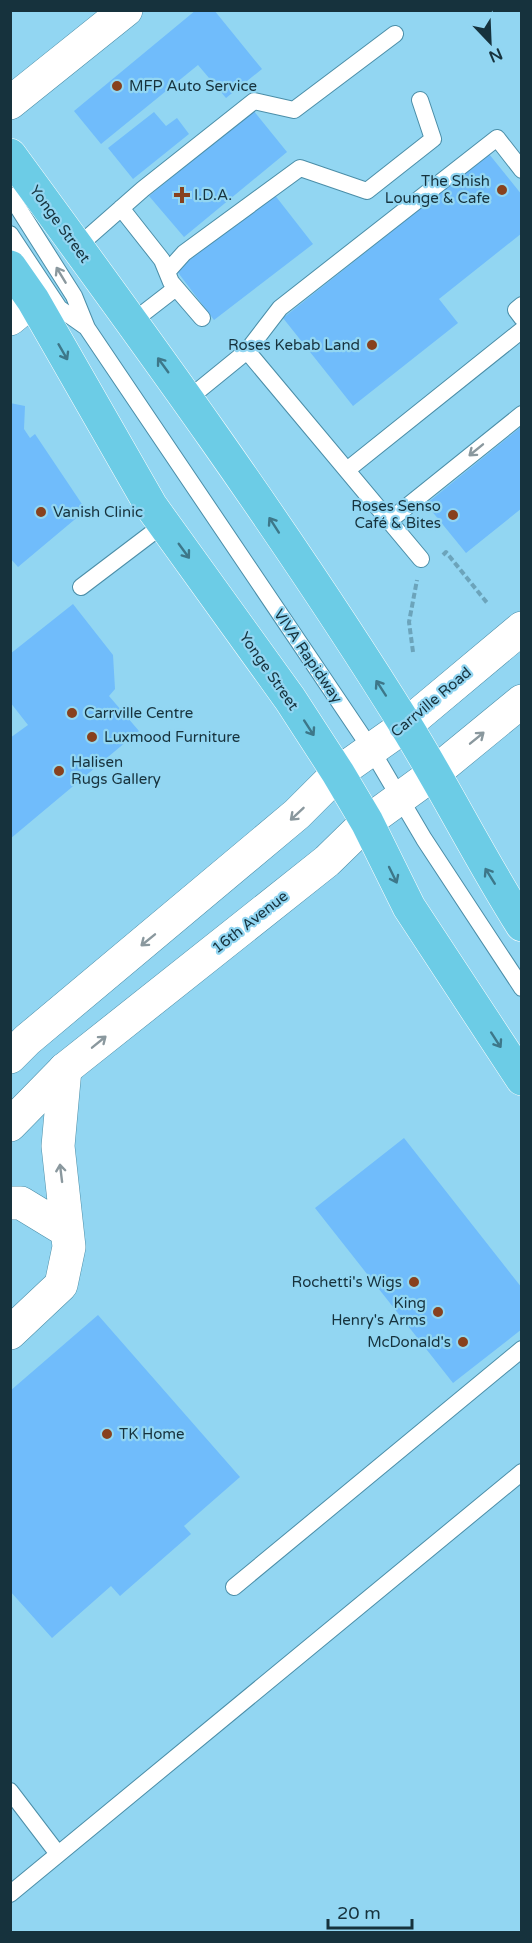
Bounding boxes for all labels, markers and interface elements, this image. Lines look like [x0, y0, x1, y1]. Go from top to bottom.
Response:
north arrow [460, 12, 520, 72]
text: N [486, 43, 505, 67]
place label: MFP Auto Service [129, 77, 257, 95]
marker: MFP Auto Service [110, 79, 124, 93]
place label: The Shish Lounge & Cafe [385, 172, 490, 207]
street label: Yonge Street [26, 182, 94, 266]
marker: The Shish Lounge & Cafe [495, 183, 509, 197]
place label: I.D.A. [194, 186, 232, 204]
marker: I.D.A. [175, 188, 189, 202]
one-way arrow [55, 267, 67, 284]
place label: Roses Kebab Land [228, 336, 360, 354]
marker: Roses Kebab Land [365, 338, 379, 352]
one-way arrow [58, 343, 70, 360]
one-way arrow [157, 357, 169, 373]
one-way arrow [468, 444, 484, 457]
place label: Roses Senso Café & Bites [351, 497, 441, 532]
place label: Vanish Clinic [53, 503, 143, 521]
marker: Vanish Clinic [34, 505, 48, 519]
marker: Roses Senso Café & Bites [446, 508, 460, 522]
one-way arrow [268, 517, 280, 534]
one-way arrow [178, 543, 190, 559]
street label: VIVA Rapidway [270, 606, 346, 706]
street label: Yonge Street [235, 628, 303, 714]
street label: Carrville Road [387, 663, 475, 741]
one-way arrow [375, 680, 387, 697]
place label: Carrville Centre [84, 704, 193, 722]
marker: Carrville Centre [65, 706, 79, 720]
one-way arrow [302, 719, 315, 736]
place label: Luxmood Furniture [104, 728, 240, 746]
marker: Luxmood Furniture [85, 730, 99, 744]
one-way arrow [469, 731, 485, 744]
place label: Halisen Rugs Gallery [71, 753, 161, 788]
marker: Halisen Rugs Gallery [52, 764, 66, 778]
one-way arrow [289, 807, 304, 821]
one-way arrow [387, 866, 399, 884]
one-way arrow [484, 867, 497, 884]
street label: 16th Avenue [208, 887, 292, 957]
one-way arrow [141, 933, 156, 947]
one-way arrow [490, 1031, 502, 1048]
one-way arrow [91, 1035, 107, 1048]
one-way arrow [55, 1164, 66, 1184]
place label: Rochetti's Wigs [292, 1273, 402, 1291]
marker: Rochetti's Wigs [407, 1275, 421, 1289]
place label: King Henry's Arms [331, 1294, 426, 1329]
marker: King Henry's Arms [431, 1305, 445, 1319]
place label: McDonald's [367, 1333, 451, 1351]
marker: McDonald's [456, 1335, 470, 1349]
place label: TK Home [119, 1425, 185, 1443]
marker: TK Home [100, 1427, 114, 1441]
scale bar [328, 1892, 412, 1930]
text: 20 m [337, 1902, 381, 1924]

